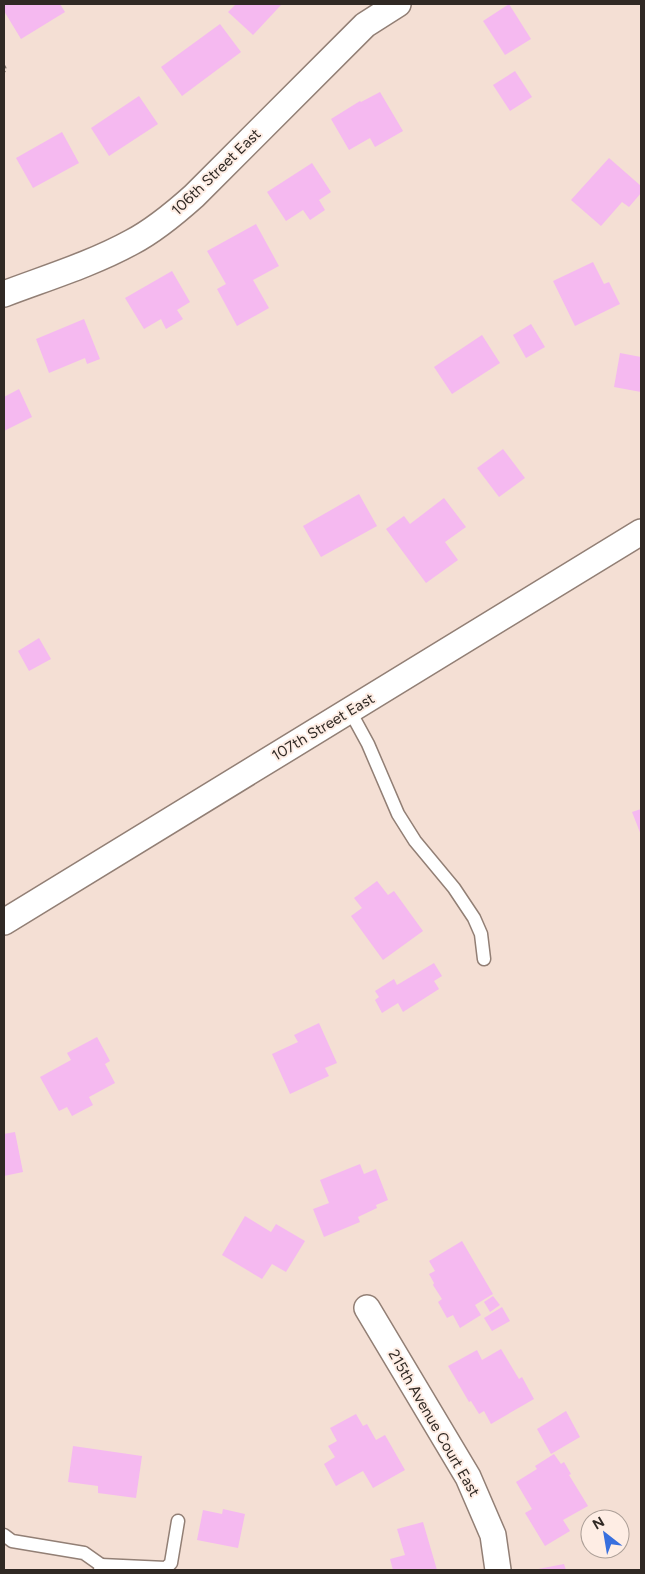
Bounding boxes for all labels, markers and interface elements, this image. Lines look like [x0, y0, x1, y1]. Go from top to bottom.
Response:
street label: 106th Street East [168, 125, 265, 219]
street label: 107th Street East [268, 689, 378, 765]
street label: 215th Avenue Court East [384, 1346, 484, 1500]
north arrow [580, 1509, 630, 1559]
text: N [590, 1513, 608, 1533]

